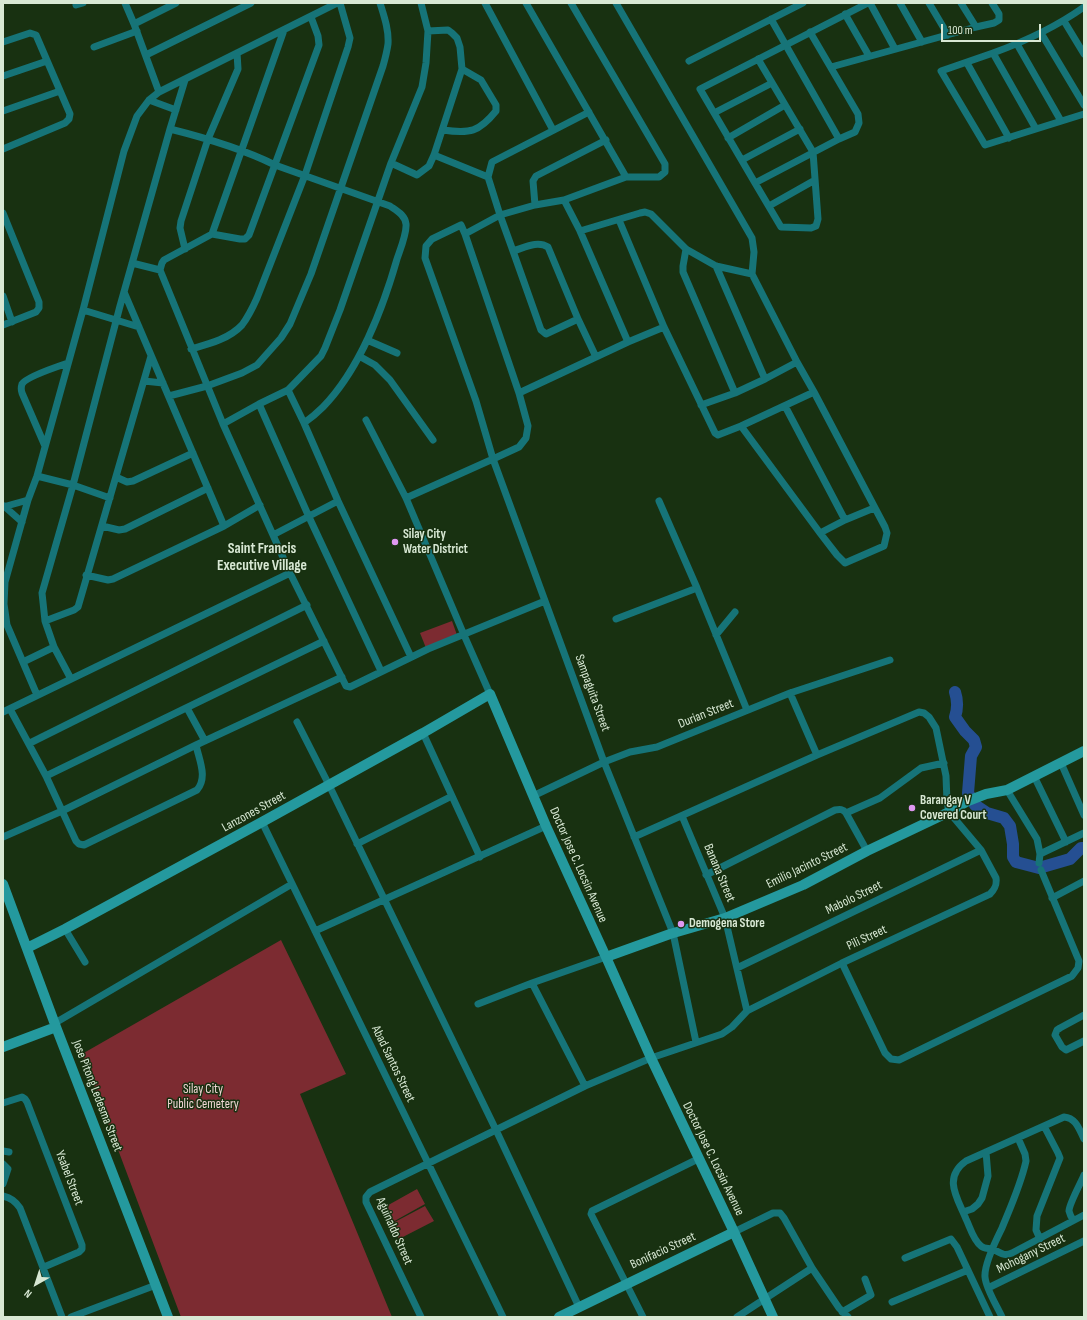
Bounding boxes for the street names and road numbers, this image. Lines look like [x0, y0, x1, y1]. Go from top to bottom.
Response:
street label: Sampaguita Street [571, 652, 613, 734]
street label: Durian Street [676, 696, 736, 732]
street label: Lanzones Street [220, 788, 288, 836]
street label: Doctor Jose C. Locsin Avenue [546, 805, 610, 925]
street label: Emilio Jacinto Street [764, 840, 850, 892]
street label: Banana Street [700, 842, 738, 904]
street label: Mabolo Street [823, 878, 885, 918]
street label: Pili Street [844, 922, 890, 954]
street label: Abad Santos Street [368, 1023, 418, 1105]
street label: Jose Pitong Ledesma Street [69, 1038, 125, 1154]
street label: Doctor Jose C. Locsin Avenue [679, 1100, 747, 1218]
street label: Ysabel Street [51, 1149, 87, 1207]
street label: Aguinaldo Street [372, 1195, 416, 1267]
street label: Bonifacio Street [628, 1229, 698, 1273]
street label: Mohogany Street [994, 1231, 1068, 1277]

